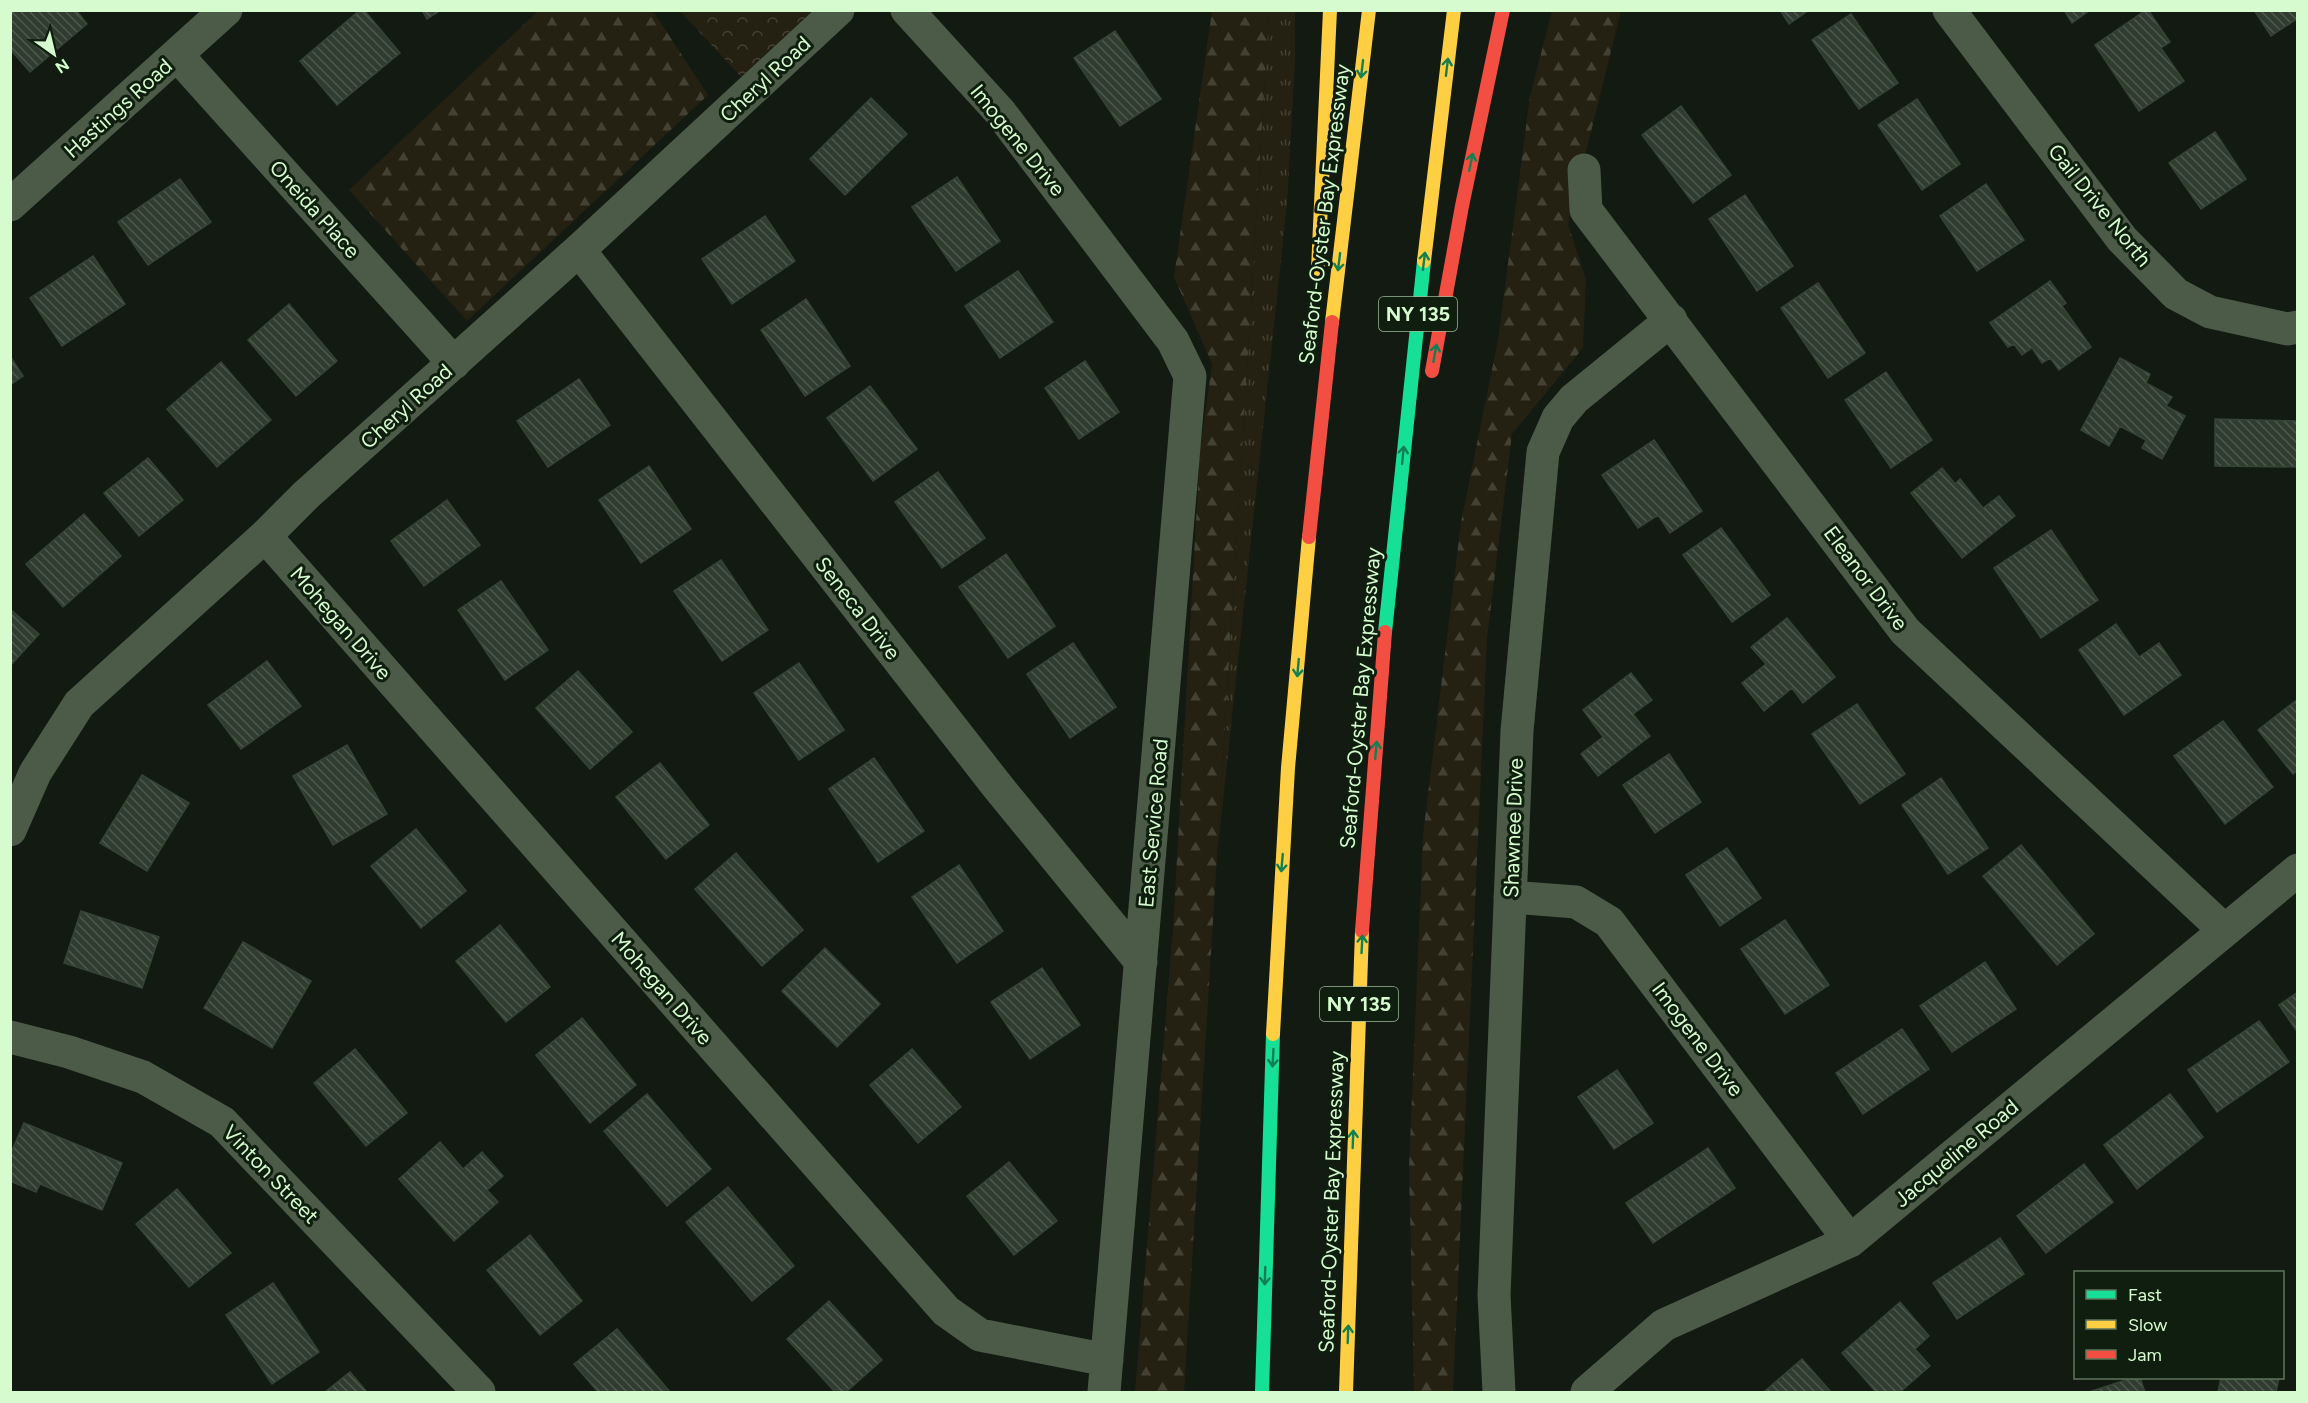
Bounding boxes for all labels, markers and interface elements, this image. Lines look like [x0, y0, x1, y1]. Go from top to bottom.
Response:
north arrow [24, 24, 84, 84]
street label: Cheryl Road [715, 31, 815, 127]
street label: Hastings Road [59, 53, 177, 163]
text: N [52, 55, 73, 77]
one-way arrow [1356, 58, 1367, 78]
one-way arrow [1442, 58, 1453, 78]
street label: Seaford-Oyster Bay Expressway [1293, 62, 1355, 366]
street label: Imogene Drive [965, 79, 1071, 201]
street label: Gail Drive North [2043, 139, 2157, 271]
one-way arrow [1466, 152, 1477, 172]
street label: Oneida Place [265, 155, 365, 263]
one-way arrow [1334, 252, 1345, 272]
one-way arrow [1419, 252, 1430, 271]
road number: NY 135 [1379, 297, 1457, 331]
one-way arrow [1430, 344, 1441, 364]
street label: Cheryl Road [355, 358, 457, 454]
one-way arrow [1398, 445, 1409, 465]
street label: Eleanor Drive [1819, 521, 1913, 635]
street label: Seaford-Oyster Bay Expressway [1334, 546, 1386, 850]
street label: Seneca Drive [810, 552, 906, 664]
street label: Mohegan Drive [285, 561, 397, 685]
one-way arrow [1292, 658, 1303, 678]
street label: East Service Road [1133, 737, 1173, 909]
one-way arrow [1370, 740, 1381, 760]
street label: Shawnee Drive [1498, 758, 1528, 898]
one-way arrow [1276, 852, 1287, 872]
street label: Mohegan Drive [606, 926, 718, 1050]
one-way arrow [1357, 935, 1368, 955]
street label: Imogene Drive [1647, 977, 1749, 1101]
road number: NY 135 [1320, 987, 1398, 1021]
one-way arrow [1267, 1047, 1278, 1067]
street label: Seaford-Oyster Bay Expressway [1313, 1051, 1349, 1353]
street label: Jacqueline Road [1889, 1094, 2023, 1212]
street label: Vinton Street [218, 1120, 324, 1228]
one-way arrow [1348, 1129, 1359, 1149]
one-way arrow [1259, 1266, 1271, 1286]
legend [2074, 1271, 2284, 1379]
text: Fast [2128, 1284, 2162, 1306]
text: Slow [2128, 1314, 2167, 1336]
one-way arrow [1342, 1324, 1353, 1344]
text: Jam [2128, 1344, 2162, 1366]

